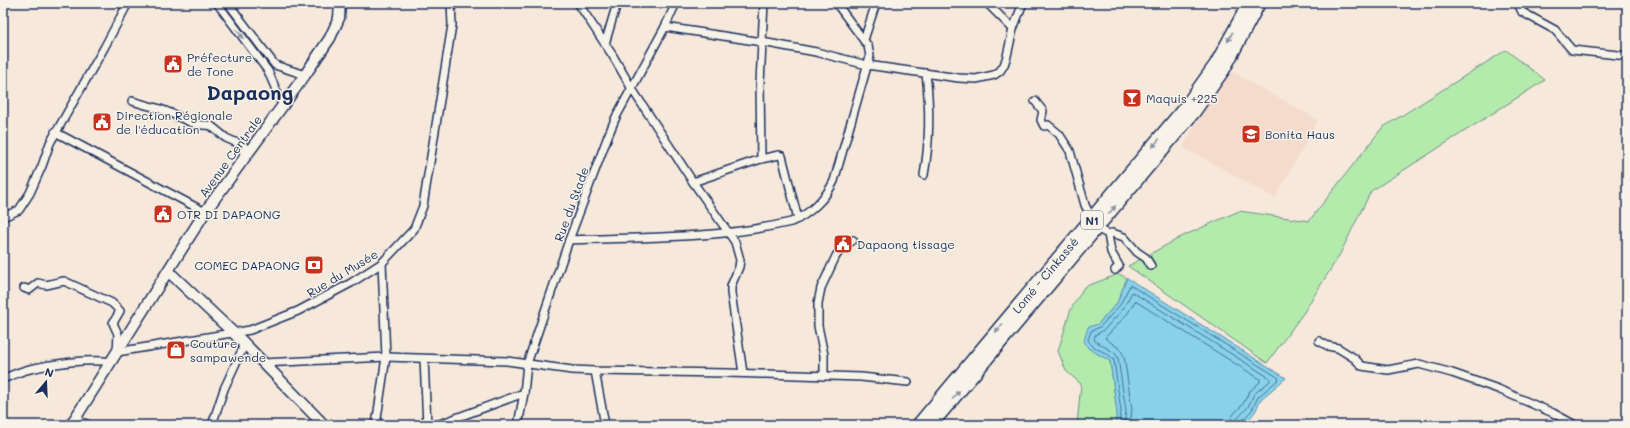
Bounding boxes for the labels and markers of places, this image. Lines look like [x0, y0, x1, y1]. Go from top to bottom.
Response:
place label: Préfecture de Tone [187, 49, 252, 79]
public building icon: Préfecture de Tone [162, 53, 184, 75]
bar icon: Maquis +225 [1121, 87, 1143, 109]
place label: Maquis +225 [1146, 90, 1218, 106]
place label: Direction Régionale de l'éducation [116, 107, 233, 137]
public building icon: Direction Régionale de l'éducation [91, 111, 113, 133]
school or university icon: Bonita Haus [1240, 123, 1262, 145]
place label: Bonita Haus [1265, 126, 1335, 142]
public building icon: OTR DI DAPAONG [152, 203, 174, 225]
place label: OTR DI DAPAONG [177, 206, 281, 222]
public building icon: Dapaong tissage [832, 233, 854, 255]
place label: Dapaong tissage [857, 236, 955, 252]
bank icon: COMEC DAPAONG [303, 254, 325, 276]
place label: COMEC DAPAONG [195, 257, 300, 273]
place label: Couture sampawende [190, 335, 266, 365]
shop icon: Couture sampawende [165, 339, 187, 361]

